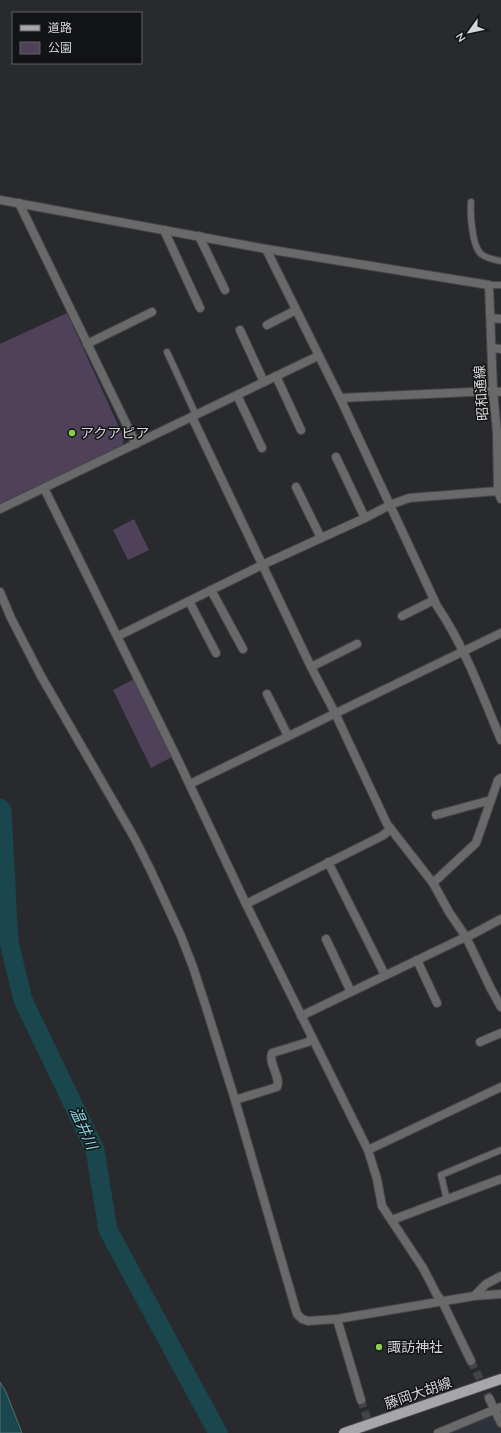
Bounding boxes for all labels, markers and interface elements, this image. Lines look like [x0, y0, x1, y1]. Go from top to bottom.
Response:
legend [12, 12, 142, 64]
north arrow [449, 12, 489, 52]
text: 道路 [48, 20, 72, 35]
text: N [452, 30, 469, 45]
text: 公園 [48, 40, 72, 55]
street label: 昭和通線 [470, 364, 492, 422]
place label: アクアピア [80, 424, 149, 442]
marker: アクアピア [67, 428, 77, 438]
water label: 温井川 [66, 1104, 103, 1154]
place label: 諏訪神社 [387, 1338, 443, 1356]
marker: 諏訪神社 [374, 1342, 384, 1352]
street label: 藤岡大胡線 [382, 1373, 454, 1413]

